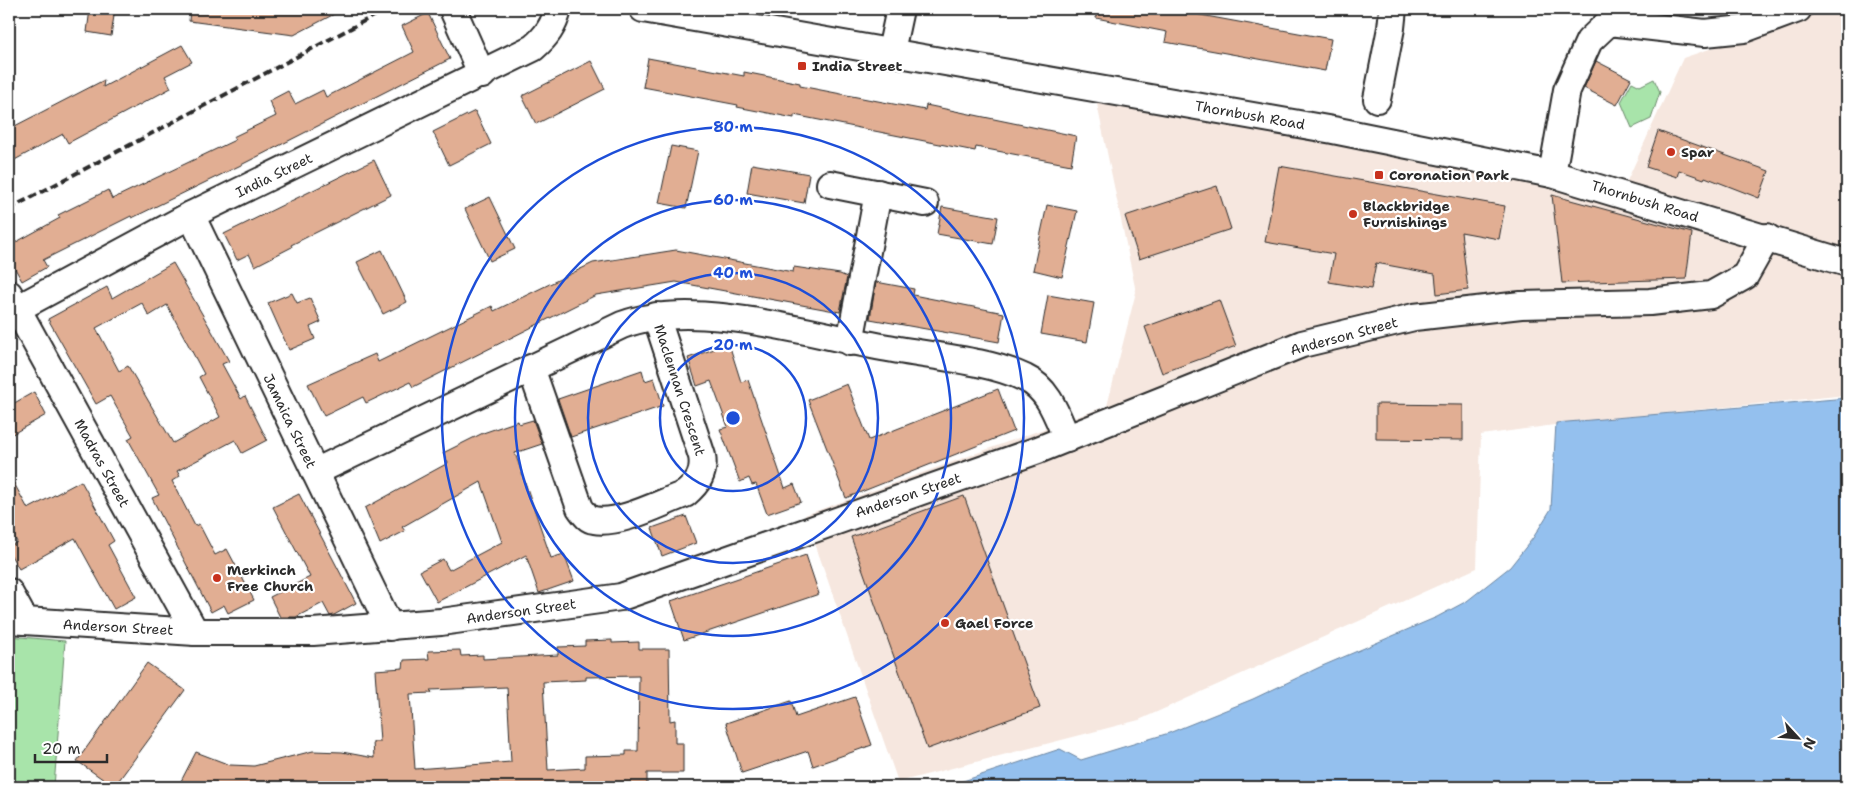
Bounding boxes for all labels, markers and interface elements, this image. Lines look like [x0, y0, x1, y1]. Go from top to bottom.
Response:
place label: India Street [812, 57, 903, 75]
marker: India Street [796, 60, 808, 72]
street label: Thornbush Road [1194, 96, 1306, 134]
text: 80 m [713, 117, 753, 137]
place label: Spar [1681, 143, 1715, 161]
marker: Spar [1665, 146, 1677, 158]
street label: India Street [233, 149, 315, 201]
place label: Coronation Park [1389, 166, 1509, 184]
marker: Coronation Park [1373, 169, 1385, 181]
street label: Thornbush Road [1589, 176, 1701, 226]
text: 60 m [713, 190, 753, 210]
place label: Blackbridge Furnishings [1363, 197, 1450, 231]
marker: Blackbridge Furnishings [1347, 208, 1359, 220]
text: 40 m [713, 263, 753, 283]
street label: Anderson Street [1288, 313, 1400, 359]
street label: Maclennan Crescent [650, 322, 710, 458]
text: 20 m [713, 335, 753, 355]
street label: Jamaica Street [259, 371, 321, 471]
centre of rings [724, 409, 742, 427]
street label: Madras Street [70, 416, 134, 510]
street label: Anderson Street [853, 468, 963, 522]
place label: Merkinch Free Church [227, 561, 313, 595]
marker: Merkinch Free Church [211, 572, 223, 584]
street label: Anderson Street [465, 594, 577, 628]
place label: Gael Force [955, 614, 1033, 632]
street label: Anderson Street [62, 615, 174, 639]
marker: Gael Force [939, 617, 951, 629]
north arrow [1774, 714, 1824, 764]
scale bar [35, 731, 108, 763]
text: N [1799, 735, 1820, 753]
text: 20 m [42, 739, 81, 759]

